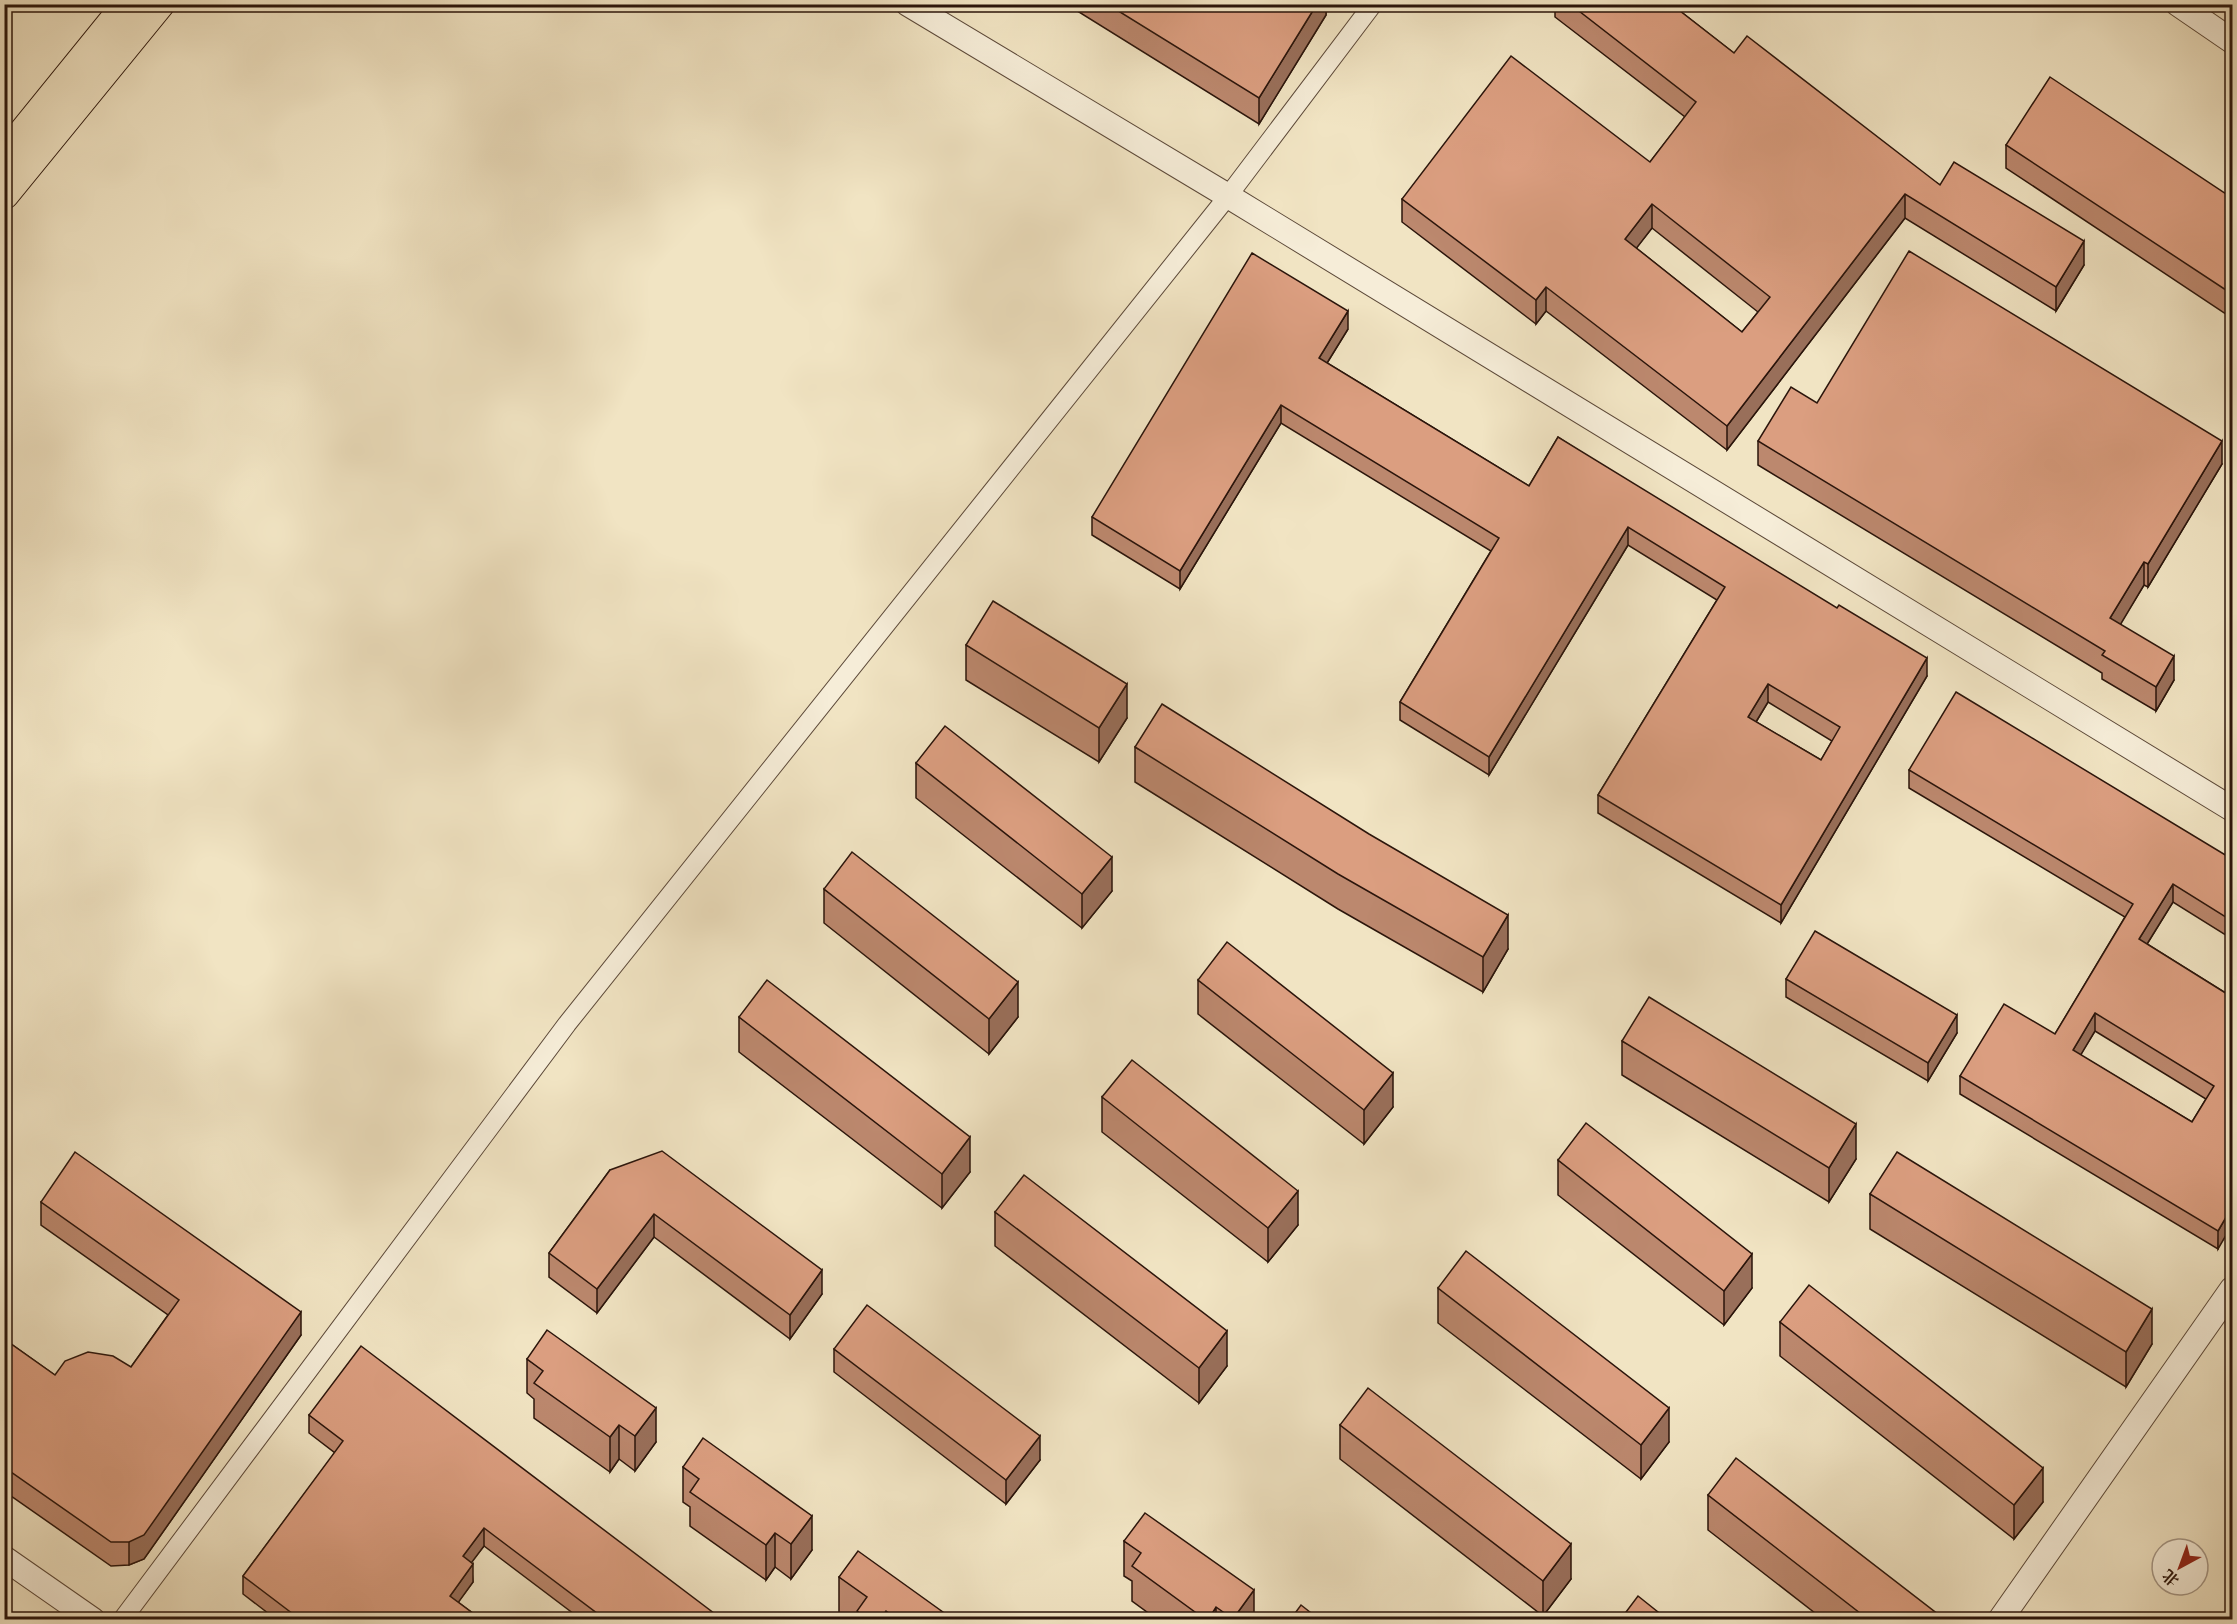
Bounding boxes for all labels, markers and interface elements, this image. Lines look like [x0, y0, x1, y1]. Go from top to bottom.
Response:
north arrow [2150, 1537, 2210, 1597]
text: 北 [2158, 1564, 2184, 1591]

